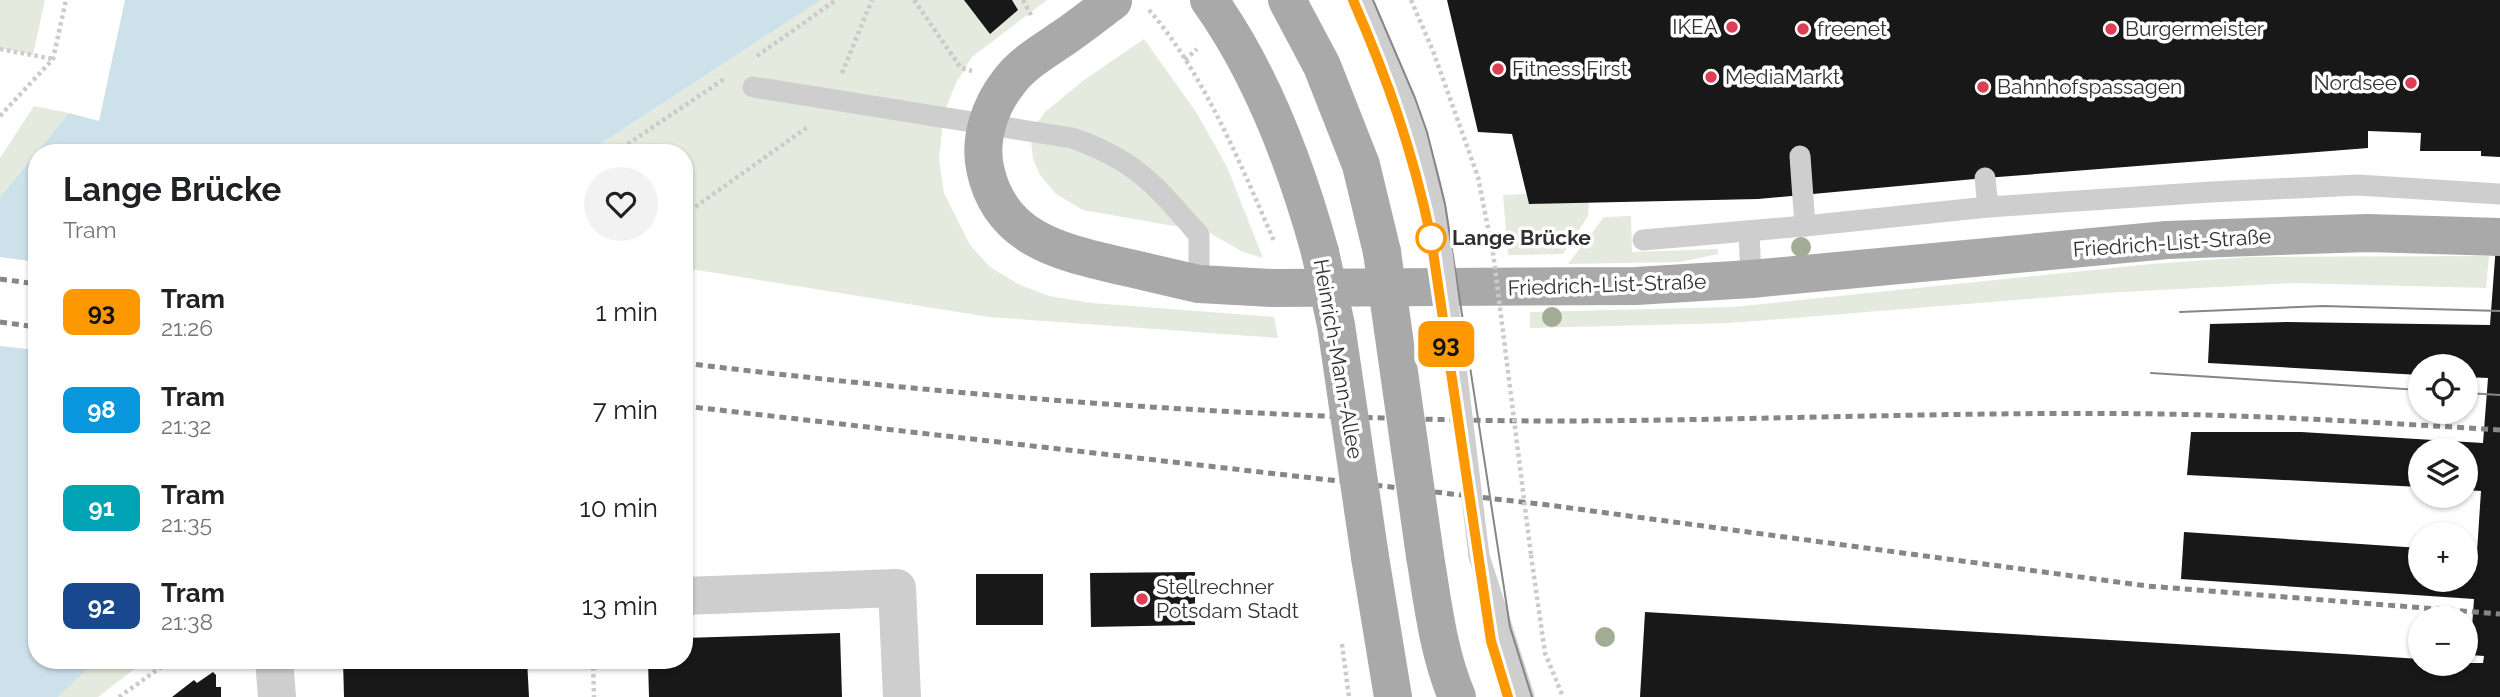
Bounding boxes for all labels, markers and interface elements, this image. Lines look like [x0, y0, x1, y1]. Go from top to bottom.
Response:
place label: IKEA [1672, 14, 1718, 39]
place label: freenet [1817, 16, 1887, 41]
place label: Burgermeister [2125, 16, 2265, 41]
marker: IKEA [1724, 19, 1740, 35]
marker: freenet [1795, 21, 1811, 37]
marker: Burgermeister [2103, 21, 2119, 37]
place label: Fitness First [1512, 56, 1628, 81]
marker: Fitness First [1490, 61, 1506, 77]
place label: MediaMarkt [1725, 64, 1840, 89]
marker: MediaMarkt [1703, 69, 1719, 85]
place label: Nordsee [2314, 70, 2397, 95]
place label: Bahnhofspassagen [1997, 74, 2182, 99]
marker: Nordsee [2403, 75, 2419, 91]
marker: Bahnhofspassagen [1975, 79, 1991, 95]
button: heart [584, 167, 658, 241]
text: Lange Brücke [63, 170, 281, 209]
text: Tram [63, 216, 117, 243]
marker: Lange Brücke [1416, 223, 1446, 253]
street label: Friedrich-List-Straße [2072, 223, 2272, 262]
place label: Lange Brücke [1452, 225, 1591, 250]
street label: Heinrich-Mann-Allee [1309, 257, 1368, 461]
street label: Friedrich-List-Straße [1507, 269, 1707, 300]
text: Tram [161, 284, 225, 314]
text: 93 [88, 297, 115, 326]
text: 1 min [596, 297, 658, 327]
text: 21:26 [161, 314, 213, 341]
line badge: 93 [1414, 321, 1478, 367]
text: 93 [1432, 329, 1460, 358]
map controls [2408, 354, 2478, 676]
button: locate [2408, 354, 2478, 424]
text: Tram [161, 382, 225, 412]
text: 98 [87, 395, 116, 424]
text: 7 min [593, 395, 658, 425]
text: 21:32 [161, 412, 211, 439]
button: layers [2408, 438, 2478, 508]
text: Tram [161, 480, 225, 510]
text: 91 [89, 493, 115, 522]
text: 10 min [580, 493, 658, 523]
text: 21:35 [161, 510, 212, 537]
button: + [2408, 522, 2478, 592]
place label: Stellrechner Potsdam Stadt [1156, 574, 1299, 623]
text: Tram [161, 578, 225, 608]
text: 92 [88, 591, 115, 620]
text: 13 min [582, 591, 658, 621]
marker: Stellrechner Potsdam Stadt [1134, 591, 1150, 607]
button: − [2408, 606, 2478, 676]
text: 21:38 [161, 608, 213, 635]

